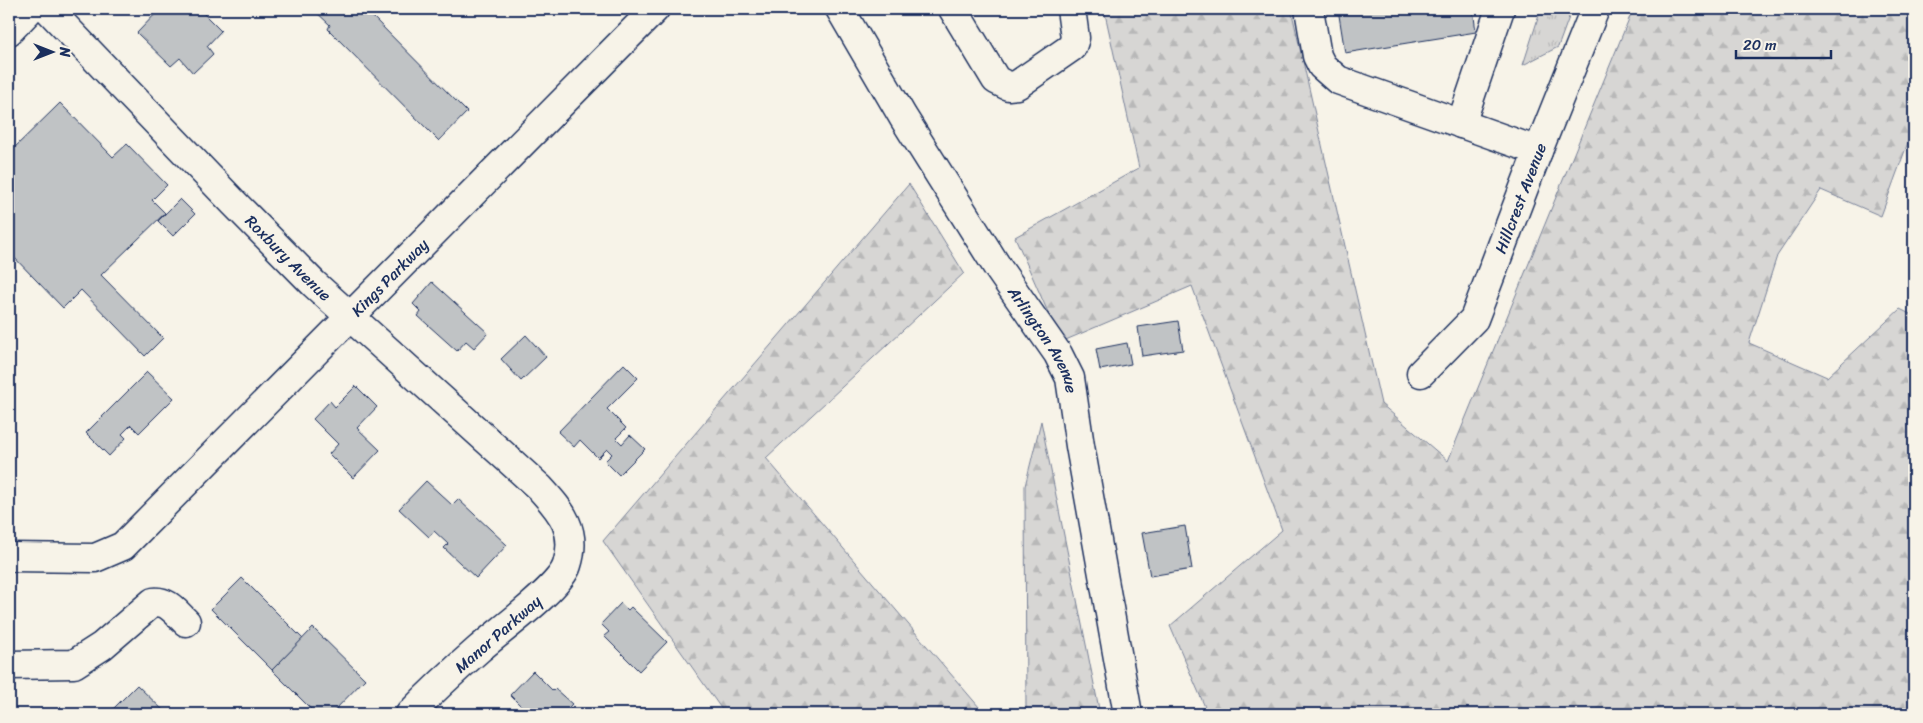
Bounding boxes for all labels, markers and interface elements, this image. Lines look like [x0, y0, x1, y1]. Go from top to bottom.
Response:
north arrow [28, 28, 78, 78]
scale bar [1736, 28, 1830, 60]
text: 20 m [1743, 32, 1777, 58]
text: N [52, 46, 77, 57]
street label: Hillcrest Avenue [1486, 138, 1554, 258]
street label: Roxbury Avenue [238, 207, 339, 308]
street label: Kings Parkway [343, 230, 436, 323]
street label: Arlington Avenue [1000, 279, 1087, 395]
street label: Manor Parkway [448, 587, 549, 680]

